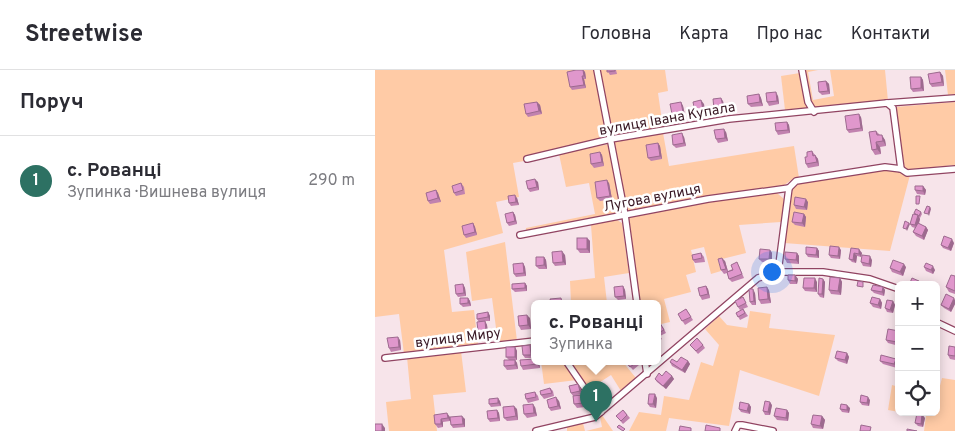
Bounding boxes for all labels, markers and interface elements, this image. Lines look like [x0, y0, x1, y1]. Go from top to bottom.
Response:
text: Streetwise [25, 20, 143, 50]
text: Головна [581, 23, 651, 46]
text: Карта [679, 23, 729, 46]
text: Про нас [757, 23, 823, 46]
text: Контакти [851, 23, 930, 46]
text: Поруч [20, 89, 84, 116]
street label: вулиця Івана Купала [598, 99, 737, 140]
text: с. Рованці [67, 159, 162, 183]
text: 1 [33, 171, 39, 191]
text: 290 m [308, 171, 355, 191]
street label: Лугова вулиця [602, 181, 702, 216]
text: Зупинка · Вишнева вулиця [67, 183, 266, 203]
your location [759, 259, 785, 285]
map controls [895, 281, 940, 416]
button: + [895, 281, 940, 326]
popup [531, 300, 661, 365]
text: с. Рованці [549, 311, 643, 335]
street label: вулиця Миру [414, 325, 502, 352]
button: − [895, 326, 940, 371]
text: Зупинка [549, 335, 613, 355]
button: locate [895, 371, 940, 416]
pin: 1 [580, 381, 612, 422]

